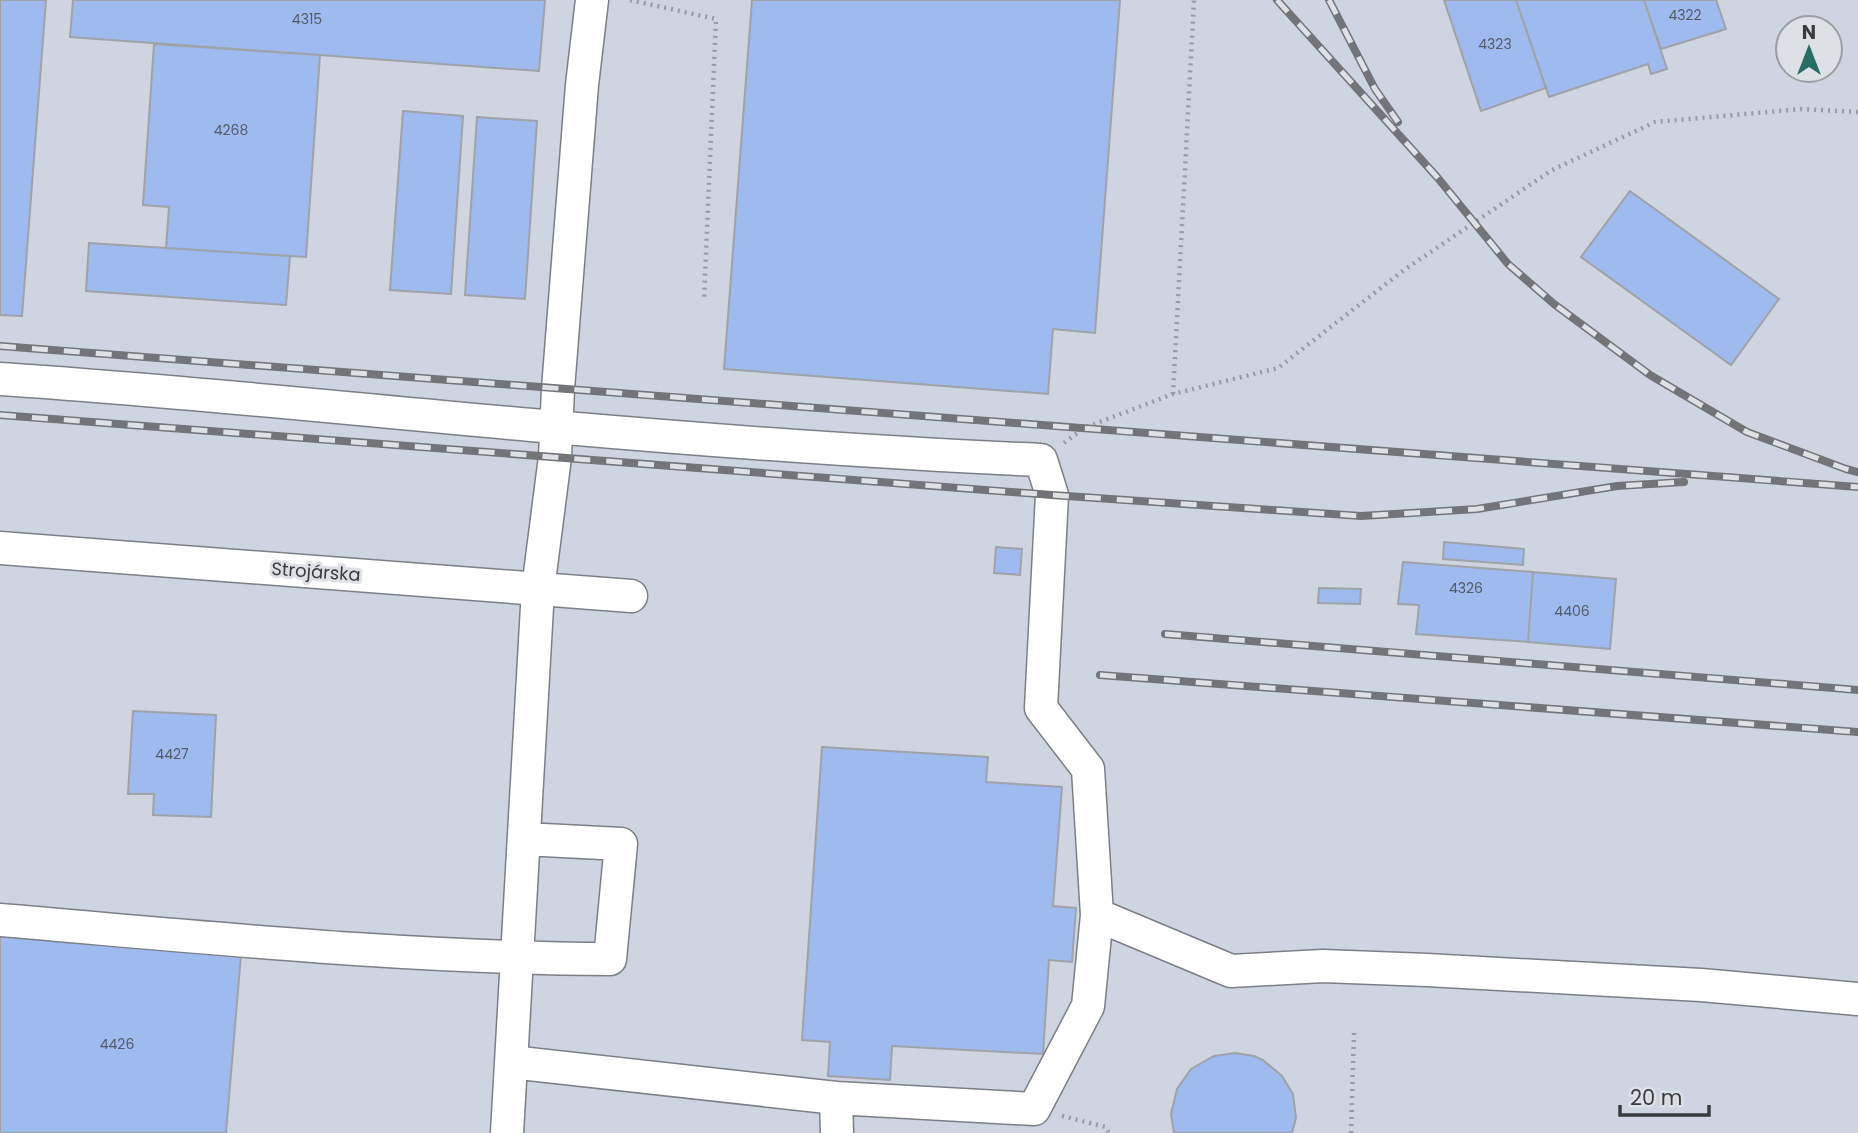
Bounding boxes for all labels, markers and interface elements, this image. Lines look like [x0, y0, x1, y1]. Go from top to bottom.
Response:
house number: 4322 [1668, 5, 1702, 25]
house number: 4315 [292, 9, 322, 29]
north arrow [1774, 14, 1844, 84]
text: N [1802, 19, 1816, 46]
house number: 4323 [1478, 34, 1512, 54]
house number: 4268 [214, 120, 248, 140]
street label: Strojárska [270, 556, 362, 587]
house number: 4326 [1449, 578, 1483, 598]
house number: 4406 [1554, 601, 1590, 621]
house number: 4427 [155, 744, 189, 764]
house number: 4426 [100, 1034, 134, 1054]
scale bar [1620, 1074, 1709, 1118]
text: 20 m [1630, 1083, 1683, 1112]

